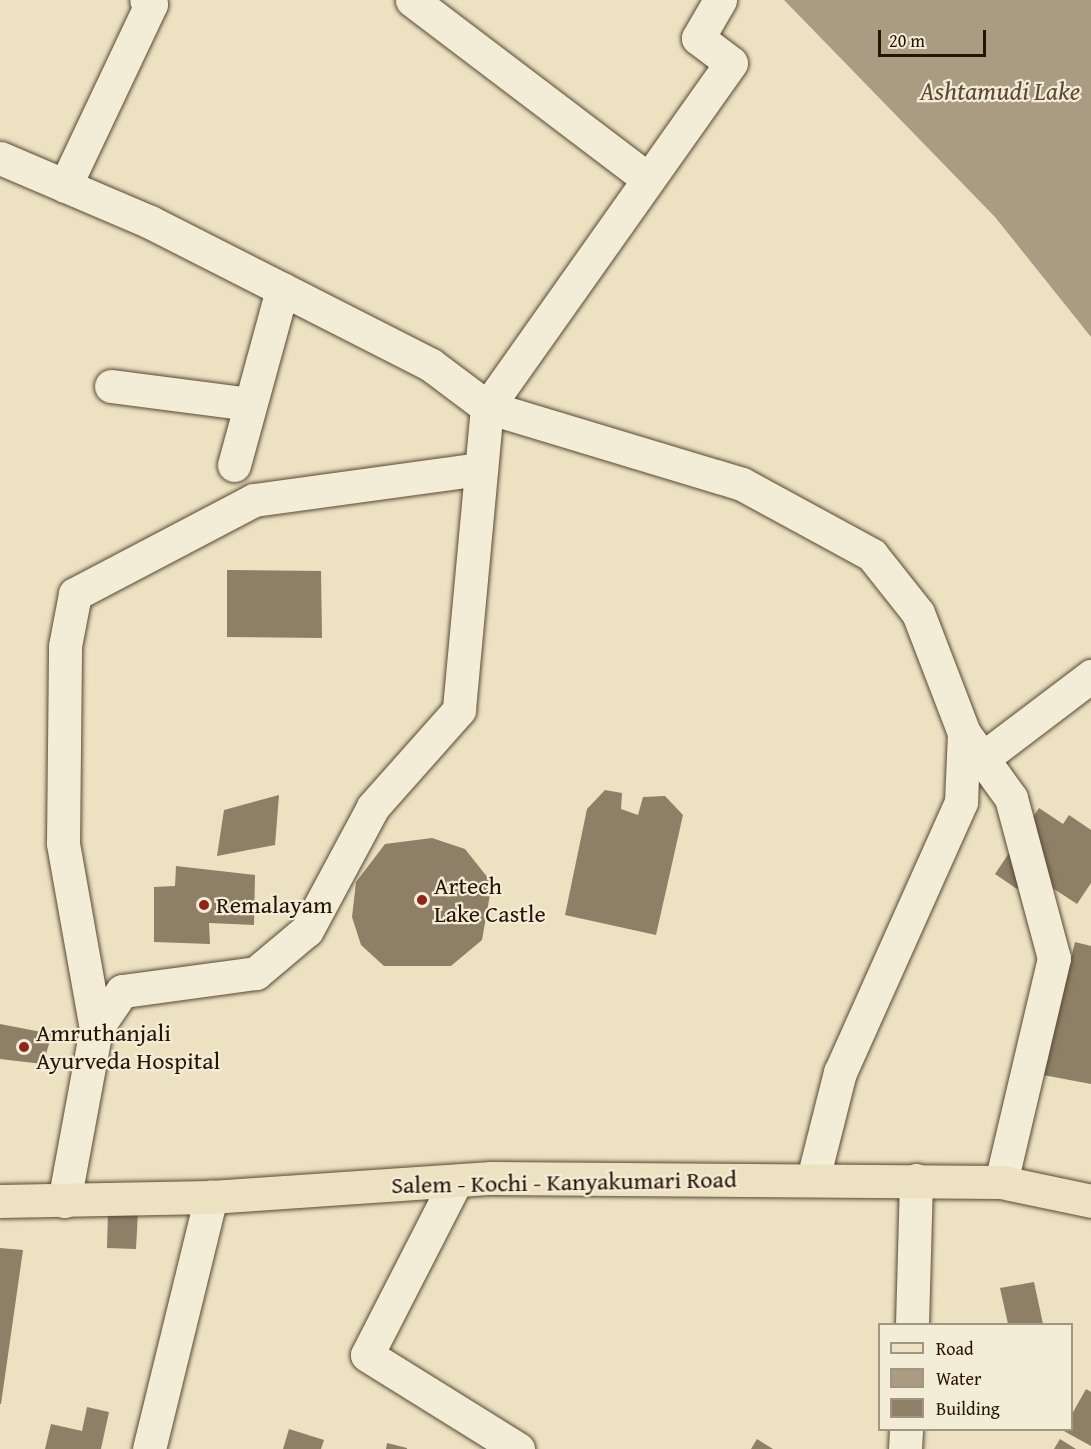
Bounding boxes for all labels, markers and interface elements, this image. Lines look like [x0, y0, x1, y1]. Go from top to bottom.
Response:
scale bar [881, 18, 989, 56]
text: 20 m [889, 27, 925, 54]
water label: Ashtamudi Lake [920, 75, 1080, 107]
place label: Artech Lake Castle [434, 872, 546, 928]
place label: Remalayam [216, 891, 333, 919]
marker: Artech Lake Castle [415, 893, 429, 907]
marker: Remalayam [197, 898, 211, 912]
place label: Amruthanjali Ayurveda Hospital [36, 1019, 220, 1075]
marker: Amruthanjali Ayurveda Hospital [17, 1040, 31, 1054]
street label: Salem - Kochi - Kanyakumari Road [391, 1165, 737, 1199]
legend [878, 1323, 1073, 1431]
text: Road [936, 1335, 974, 1362]
text: Water [936, 1365, 981, 1392]
text: Building [936, 1395, 1000, 1422]

